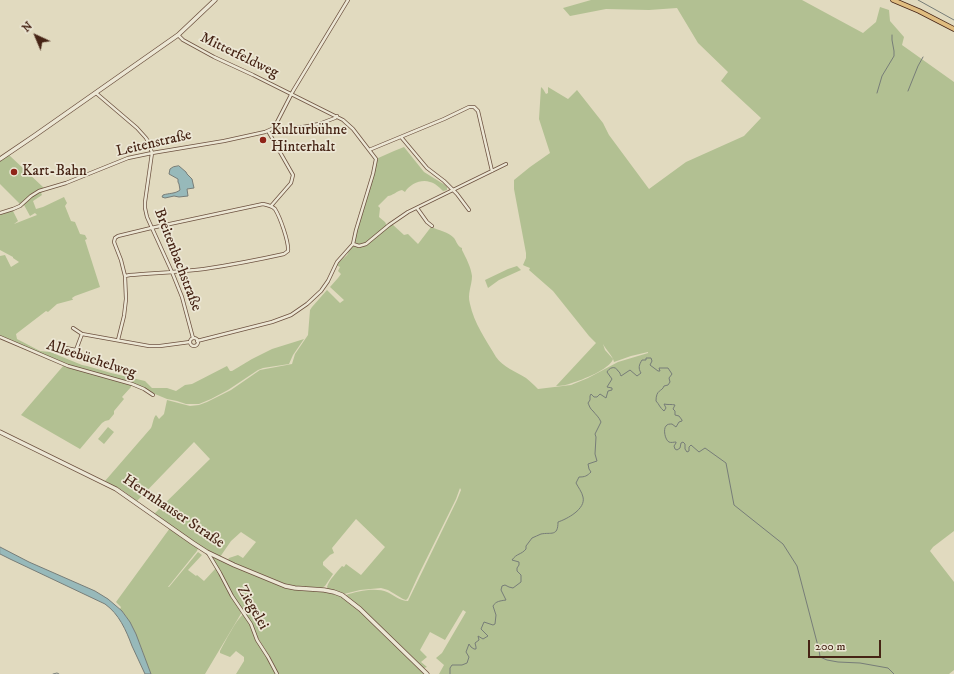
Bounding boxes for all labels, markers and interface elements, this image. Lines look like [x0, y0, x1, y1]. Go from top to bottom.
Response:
north arrow [16, 16, 56, 56]
text: N [20, 19, 36, 36]
street label: Mitterfeldweg [197, 29, 281, 83]
place label: Kulturbühne Hinterhalt [271, 122, 347, 157]
street label: Leitenstraße [115, 127, 193, 161]
marker: Kulturbühne Hinterhalt [258, 135, 268, 145]
place label: Kart-Bahn [22, 163, 87, 181]
marker: Kart-Bahn [9, 167, 19, 177]
street label: Breitenbachstraße [149, 206, 205, 314]
street label: Alleebüchelweg [44, 337, 138, 383]
street label: Herrnhauser Straße [119, 471, 227, 553]
street label: Ziegelei [232, 583, 272, 633]
scale bar [810, 632, 883, 658]
text: 200 m [815, 639, 845, 654]

